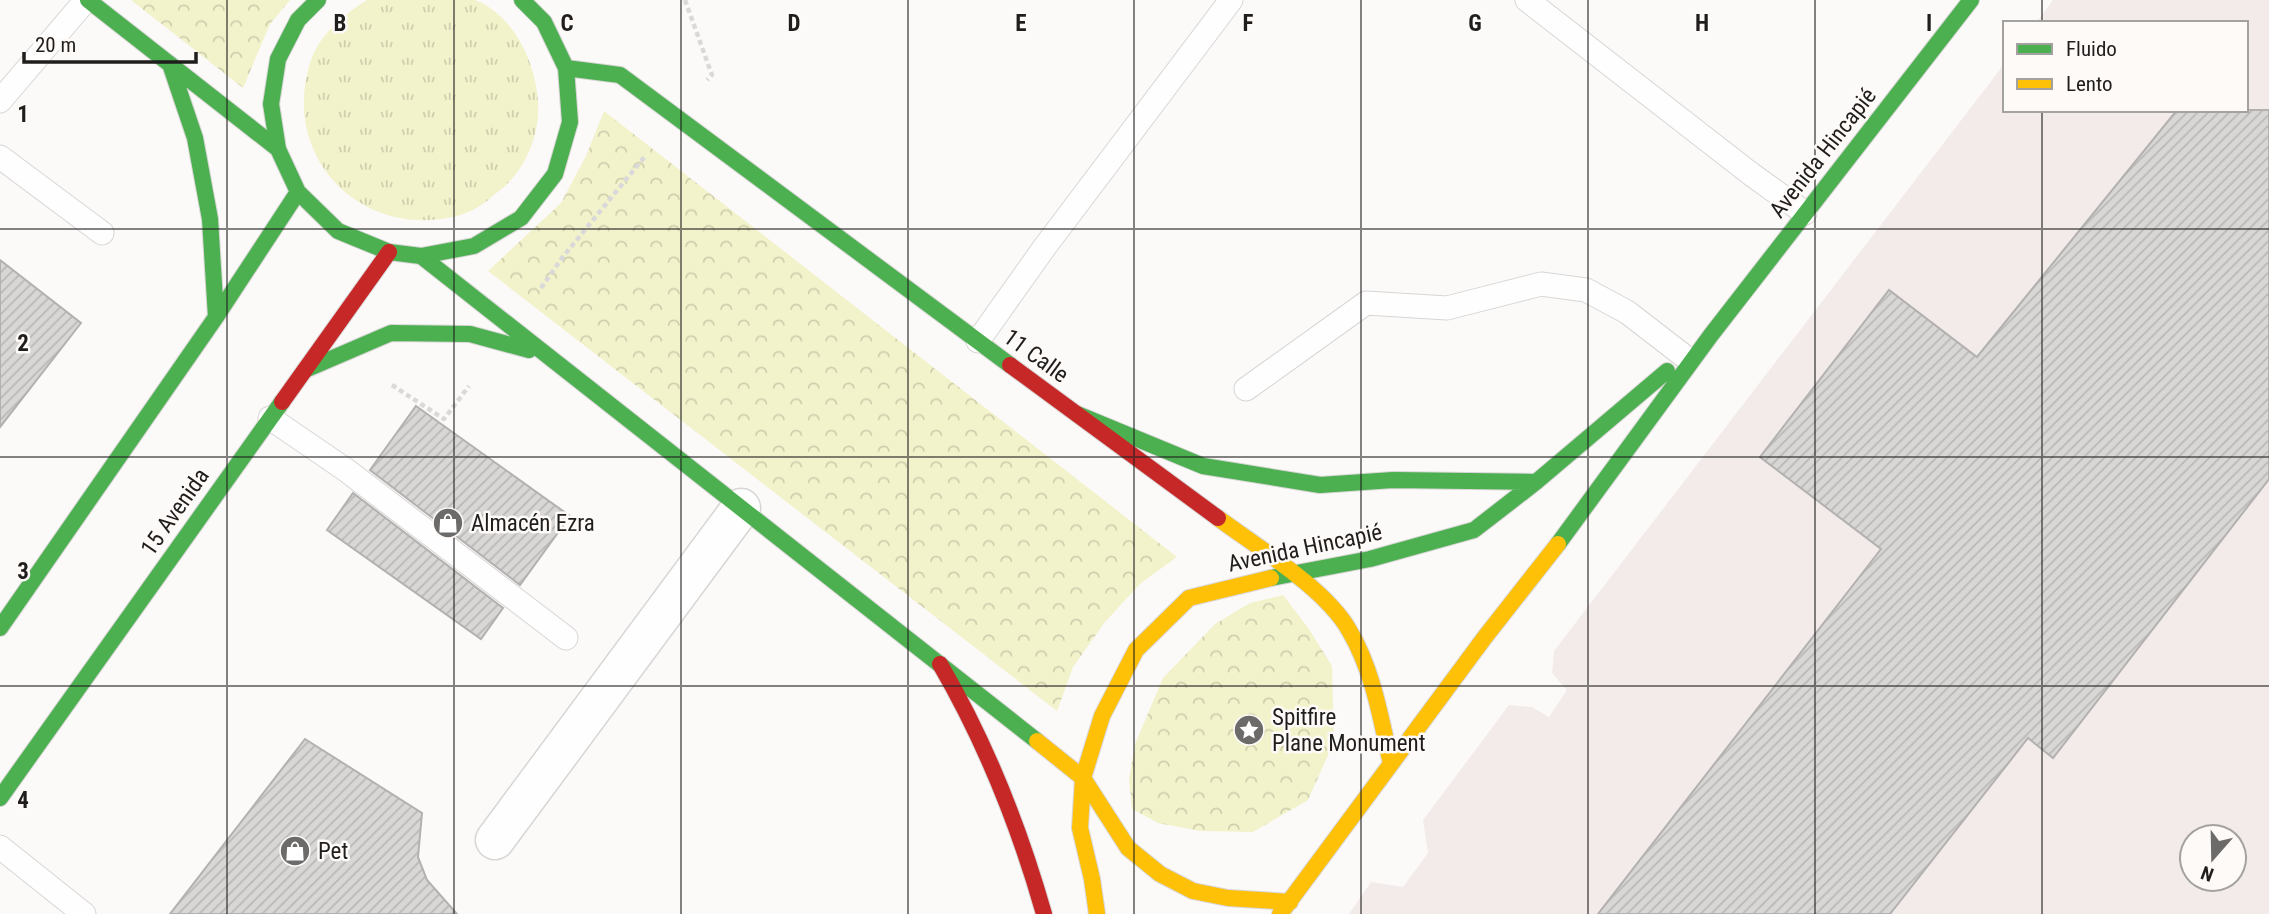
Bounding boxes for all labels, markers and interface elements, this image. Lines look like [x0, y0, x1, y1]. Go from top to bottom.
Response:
text: B [334, 10, 346, 37]
text: C [560, 10, 574, 37]
text: D [788, 10, 801, 37]
text: E [1015, 10, 1027, 37]
text: F [1243, 10, 1254, 37]
text: G [1468, 10, 1482, 37]
text: H [1695, 10, 1709, 37]
text: I [1926, 10, 1932, 37]
scale bar [24, 21, 196, 65]
legend [2003, 21, 2248, 112]
text: 20 m [35, 33, 76, 57]
text: Fluido [2066, 37, 2117, 61]
text: Lento [2066, 72, 2113, 96]
street label: Avenida Hincapié [1764, 83, 1882, 223]
text: 1 [17, 101, 29, 128]
street label: 11 Calle [998, 324, 1074, 388]
text: 2 [17, 330, 29, 357]
street label: 15 Avenida [135, 463, 215, 561]
shop icon: Almacén Ezra [431, 506, 465, 540]
place label: Almacén Ezra [471, 510, 595, 537]
street label: Avenida Hincapié [1225, 518, 1385, 578]
text: 3 [17, 558, 29, 585]
place label: Spitfire Plane Monument [1272, 704, 1425, 757]
place icon: Spitfire Plane Monument [1232, 713, 1266, 747]
text: 4 [17, 787, 29, 814]
north arrow [2178, 823, 2248, 893]
shop icon: Pet [278, 834, 312, 868]
place label: Pet [318, 838, 348, 865]
text: N [2198, 861, 2217, 886]

